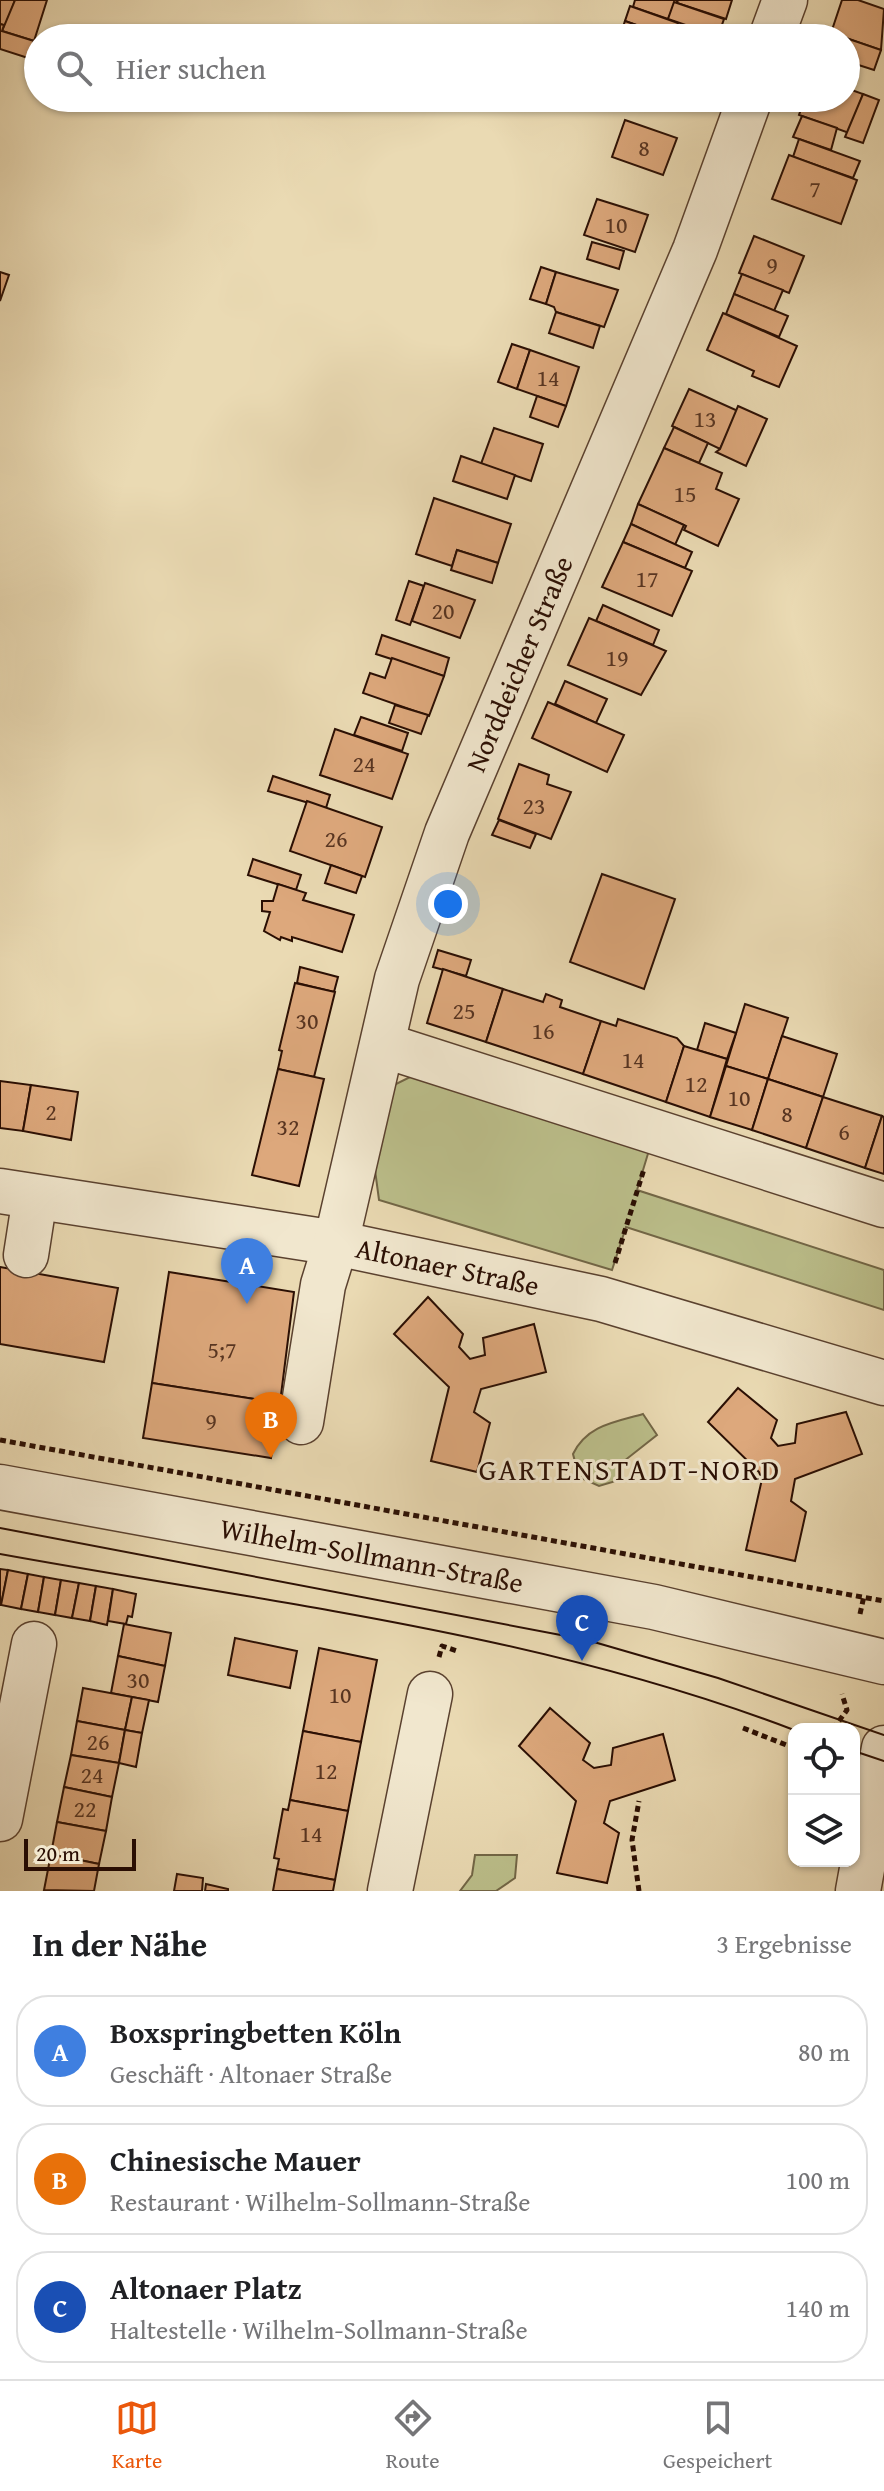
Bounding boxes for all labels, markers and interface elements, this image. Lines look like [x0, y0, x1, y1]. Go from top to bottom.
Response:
search box [24, 24, 860, 112]
icon: search [52, 46, 96, 90]
text: Hier suchen [116, 46, 266, 90]
house number: 8 [638, 130, 650, 165]
house number: 7 [809, 171, 821, 206]
house number: 10 [604, 207, 628, 242]
house number: 9 [766, 247, 778, 282]
house number: 14 [536, 360, 560, 395]
house number: 13 [693, 401, 717, 436]
house number: 15 [673, 476, 697, 511]
street label: Norddeicher Straße [454, 549, 583, 778]
house number: 17 [635, 561, 659, 596]
house number: 20 [431, 593, 455, 628]
house number: 19 [605, 640, 629, 675]
house number: 24 [352, 746, 376, 781]
house number: 23 [522, 788, 546, 823]
house number: 26 [324, 821, 348, 856]
your location [428, 884, 468, 924]
house number: 25 [452, 993, 476, 1028]
house number: 30 [295, 1003, 319, 1038]
house number: 16 [531, 1013, 555, 1048]
house number: 14 [621, 1042, 645, 1077]
house number: 12 [684, 1066, 708, 1101]
house number: 10 [727, 1080, 751, 1115]
house number: 2 [45, 1094, 57, 1129]
house number: 8 [781, 1096, 793, 1131]
house number: 32 [276, 1109, 300, 1144]
house number: 6 [838, 1114, 850, 1149]
street label: Altonaer Straße [352, 1227, 543, 1305]
pin: A [221, 1238, 273, 1304]
house number: 5;7 [208, 1332, 236, 1367]
pin: B [245, 1392, 297, 1458]
house number: 9 [205, 1403, 217, 1438]
district label: GARTENSTADT-NORD [479, 1447, 781, 1491]
street label: Wilhelm-Sollmann-Straße [217, 1507, 527, 1603]
pin: C [556, 1595, 608, 1661]
house number: 30 [126, 1662, 150, 1697]
house number: 10 [328, 1677, 352, 1712]
map controls [788, 1723, 860, 1867]
button: locate [788, 1723, 860, 1795]
house number: 26 [86, 1724, 110, 1759]
house number: 12 [314, 1753, 338, 1788]
house number: 24 [80, 1757, 104, 1792]
house number: 22 [73, 1791, 97, 1826]
button: layers [788, 1795, 860, 1867]
house number: 14 [299, 1816, 323, 1851]
scale bar [24, 1835, 136, 1871]
text: 20 m [36, 1837, 80, 1869]
text: In der Nähe [32, 1919, 207, 1968]
text: 3 Ergebnisse [717, 1924, 852, 1963]
text: Boxspringbetten Köln [110, 2010, 401, 2054]
text: A [52, 2032, 68, 2071]
text: 80 m [798, 2032, 850, 2071]
text: Geschäft · Altonaer Straße [110, 2054, 392, 2093]
text: Chinesische Mauer [110, 2138, 361, 2182]
text: B [52, 2160, 68, 2199]
text: 100 m [785, 2160, 850, 2199]
text: Restaurant · Wilhelm-Sollmann-Straße [110, 2182, 531, 2221]
text: Altonaer Platz [110, 2266, 302, 2310]
text: C [53, 2288, 67, 2327]
text: 140 m [785, 2288, 850, 2327]
text: Haltestelle · Wilhelm-Sollmann-Straße [110, 2310, 528, 2349]
tab: Karte [112, 2396, 162, 2476]
tab: Route [386, 2396, 440, 2476]
tab: Gespeichert [663, 2396, 772, 2476]

